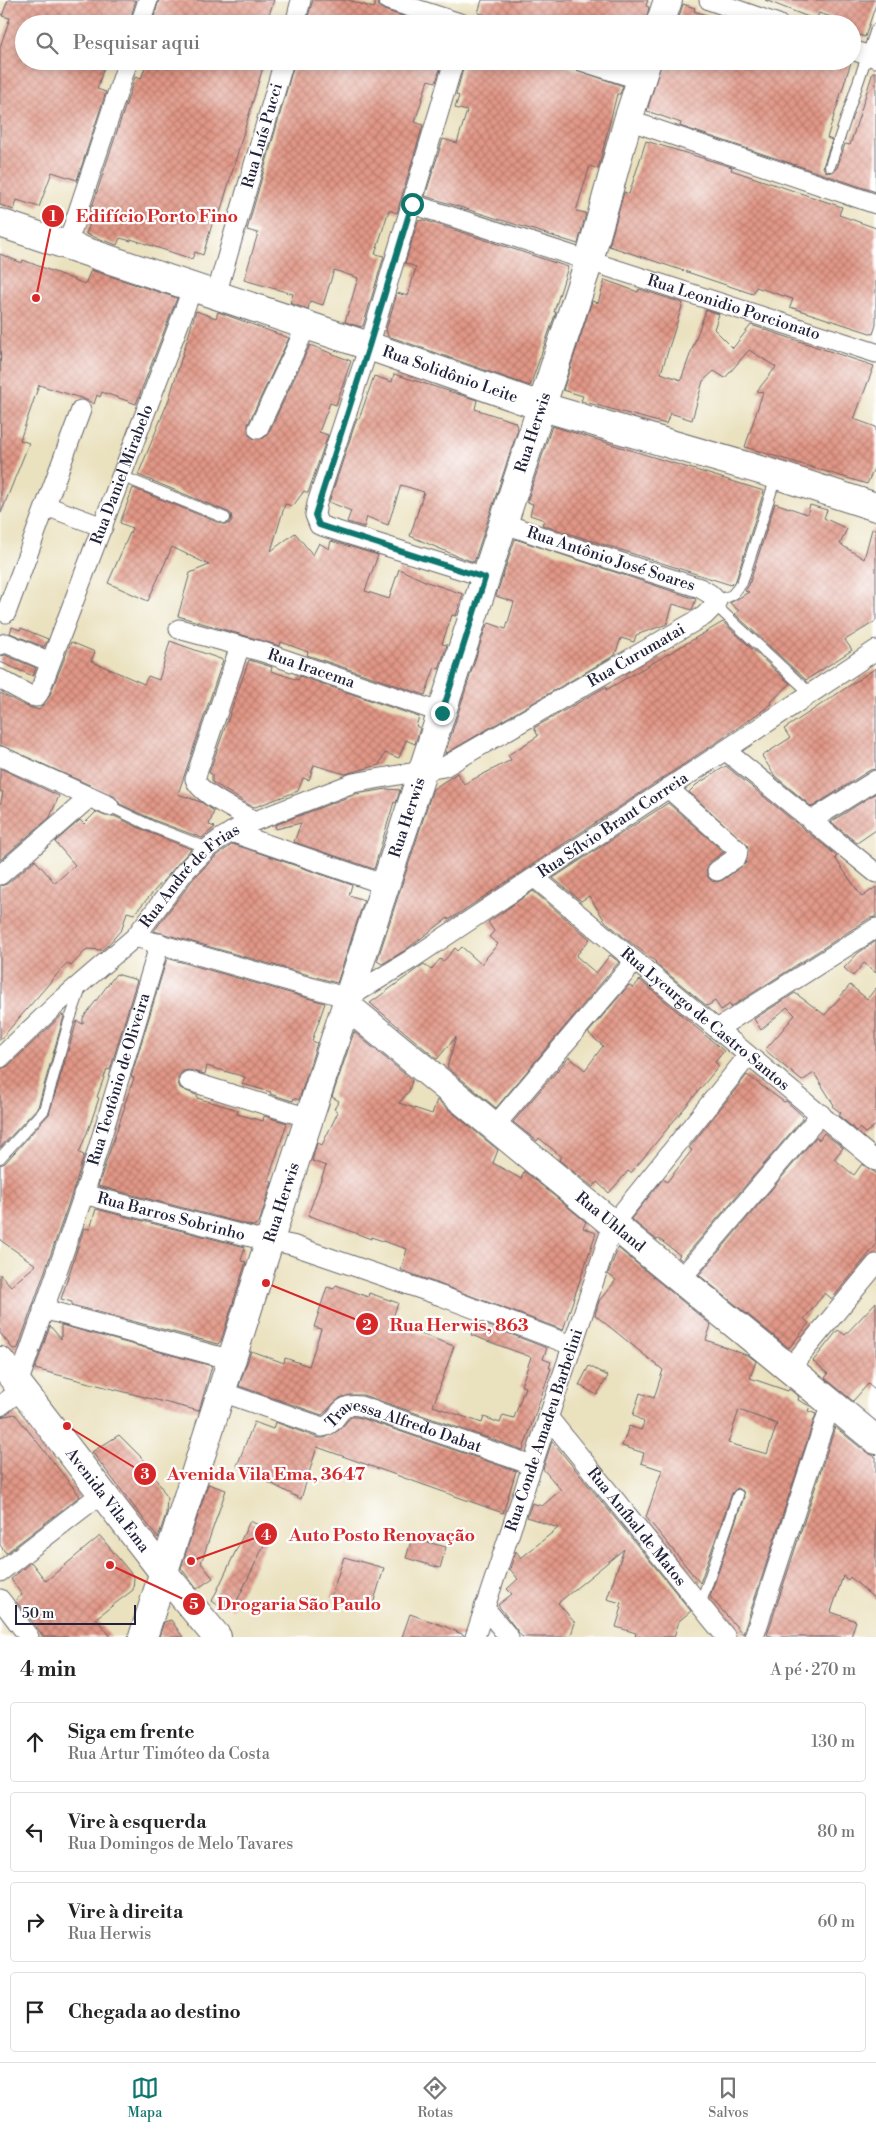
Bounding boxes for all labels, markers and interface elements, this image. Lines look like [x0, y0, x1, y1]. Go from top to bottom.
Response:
search box [15, 15, 861, 70]
icon: search [33, 29, 61, 57]
text: Pesquisar aqui [73, 31, 200, 55]
street label: Rua Luís Pucci [238, 81, 287, 191]
route start [401, 193, 424, 216]
callout: Edifício Porto Fino [41, 200, 248, 233]
text: Edifício Porto Fino [76, 205, 238, 228]
text: 1 [49, 207, 57, 226]
street label: Rua Leonidio Porcionato [645, 270, 823, 345]
street label: Rua Solidônio Leite [380, 341, 521, 407]
street label: Rua Herwis [511, 390, 555, 475]
street label: Rua Daniel Mirabelo [86, 402, 158, 548]
street label: Rua Antônio José Soares [524, 522, 698, 596]
street label: Rua Curumatai [584, 619, 689, 692]
street label: Rua Iracema [265, 644, 358, 693]
route end [431, 702, 454, 725]
street label: Rua Sílvio Brant Correia [534, 767, 693, 882]
street label: Rua Herwis [385, 775, 430, 860]
street label: Rua André de Frias [135, 820, 243, 932]
street label: Rua Lycurgo de Castro Santos [616, 943, 794, 1095]
street label: Rua Teotônio de Oliveira [83, 990, 155, 1168]
street label: Rua Herwis [259, 1160, 304, 1245]
street label: Rua Uhland [571, 1187, 649, 1256]
street label: Rua Barros Sobrinho [95, 1188, 247, 1245]
callout: Rua Herwis, 863 [354, 1308, 538, 1341]
text: Rua Herwis, 863 [389, 1314, 529, 1337]
text: 2 [362, 1316, 372, 1335]
street label: Rua Conde Amadeu Barbelini [501, 1326, 587, 1534]
street label: Travessa Alfredo Dabat [321, 1395, 485, 1457]
street label: Avenida Vila Ema [60, 1443, 155, 1557]
callout: Avenida Vila Ema, 3647 [132, 1457, 376, 1490]
text: Avenida Vila Ema, 3647 [166, 1463, 366, 1486]
street label: Rua Aníbal de Matos [583, 1463, 691, 1590]
text: 3 [140, 1465, 150, 1484]
callout: Auto Posto Renovação [254, 1518, 485, 1551]
text: Auto Posto Renovação [288, 1524, 475, 1547]
text: 4 [261, 1526, 271, 1545]
callout: Drogaria São Paulo [182, 1587, 391, 1620]
text: Drogaria São Paulo [217, 1593, 381, 1616]
text: 5 [189, 1595, 199, 1614]
scale bar [15, 1602, 136, 1625]
text: 50 m [22, 1605, 54, 1623]
text: 4 min [20, 1657, 76, 1683]
text: A pé · 270 m [770, 1660, 856, 1680]
text: Siga em frente [68, 1720, 195, 1744]
icon: ahead [21, 1728, 49, 1756]
text: 130 m [811, 1732, 855, 1752]
text: Rua Artur Timóteo da Costa [68, 1744, 270, 1764]
text: Vire à esquerda [68, 1810, 207, 1834]
icon: left [21, 1818, 49, 1846]
text: 80 m [817, 1822, 855, 1842]
text: Rua Domingos de Melo Tavares [68, 1834, 293, 1854]
text: Vire à direita [68, 1900, 183, 1924]
icon: right [21, 1908, 49, 1936]
text: 60 m [817, 1912, 855, 1932]
text: Rua Herwis [68, 1924, 151, 1944]
icon: arrive [21, 1998, 49, 2026]
text: Chegada ao destino [68, 2000, 241, 2024]
tab: Mapa [128, 2074, 162, 2122]
tab: Rotas [417, 2074, 453, 2122]
tab: Salvos [708, 2074, 748, 2122]

